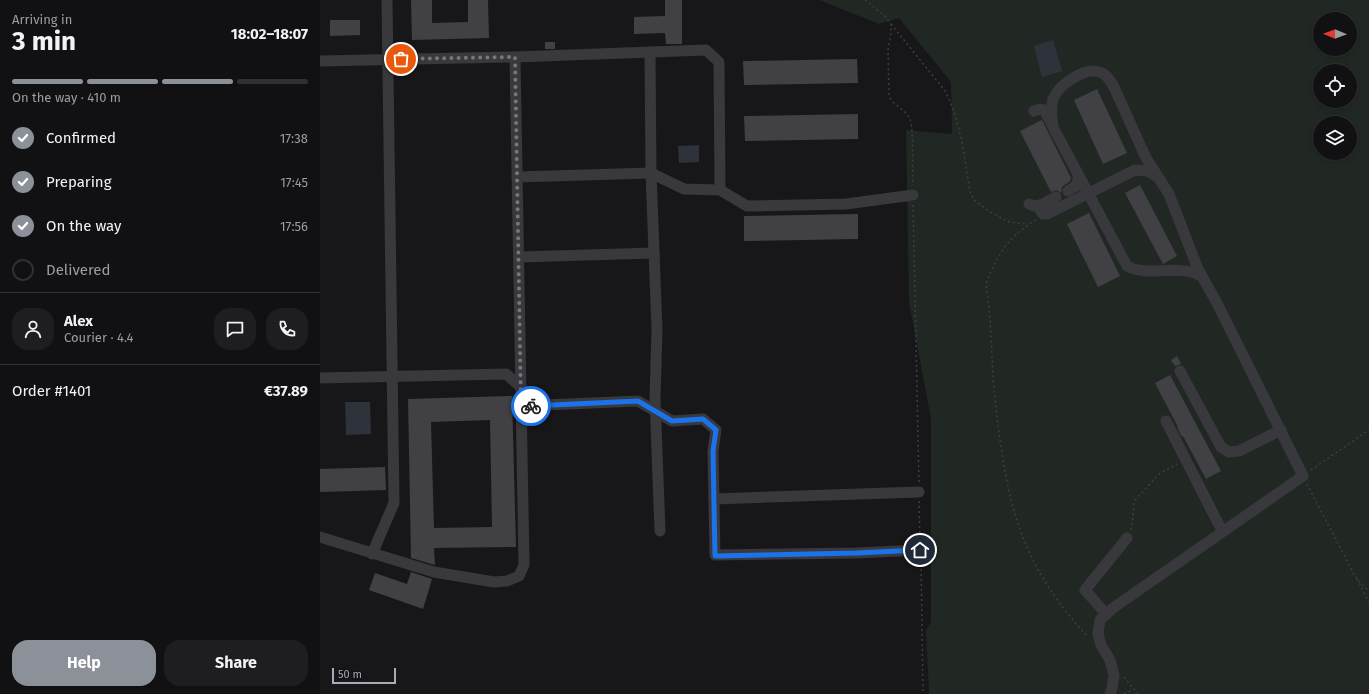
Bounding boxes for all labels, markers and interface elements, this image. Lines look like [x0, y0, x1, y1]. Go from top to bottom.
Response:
text: Arriving in [12, 12, 72, 27]
north arrow [1313, 12, 1357, 56]
map controls [1313, 12, 1357, 160]
text: 18:02–18:07 [231, 25, 308, 43]
text: 3 min [12, 26, 76, 57]
pin [384, 42, 418, 76]
icon: bag [390, 48, 412, 70]
button: locate [1313, 64, 1357, 108]
text: On the way · 410 m [12, 90, 121, 105]
button: layers [1313, 116, 1357, 160]
icon: check [12, 127, 34, 149]
text: Confirmed [46, 129, 116, 147]
text: 17:38 [280, 131, 308, 146]
icon: check [12, 171, 34, 193]
text: Preparing [46, 173, 111, 191]
text: 17:45 [280, 175, 308, 190]
icon: check [12, 215, 34, 237]
text: On the way [46, 217, 121, 235]
text: 17:56 [280, 219, 308, 234]
text: Delivered [46, 261, 110, 279]
button: person [12, 308, 54, 350]
button: chat [214, 308, 256, 350]
button: phone [266, 308, 308, 350]
text: Alex [64, 312, 93, 330]
text: Courier · 4.4 [64, 330, 134, 345]
text: Order #1401 [12, 382, 91, 400]
text: €37.89 [264, 382, 308, 400]
courier [511, 386, 551, 426]
icon: bike [520, 395, 542, 417]
pin [903, 533, 937, 567]
icon: home [909, 539, 931, 561]
button: Help [12, 640, 156, 686]
button: Share [164, 640, 308, 686]
scale bar [332, 666, 396, 685]
text: 50 m [338, 668, 362, 681]

